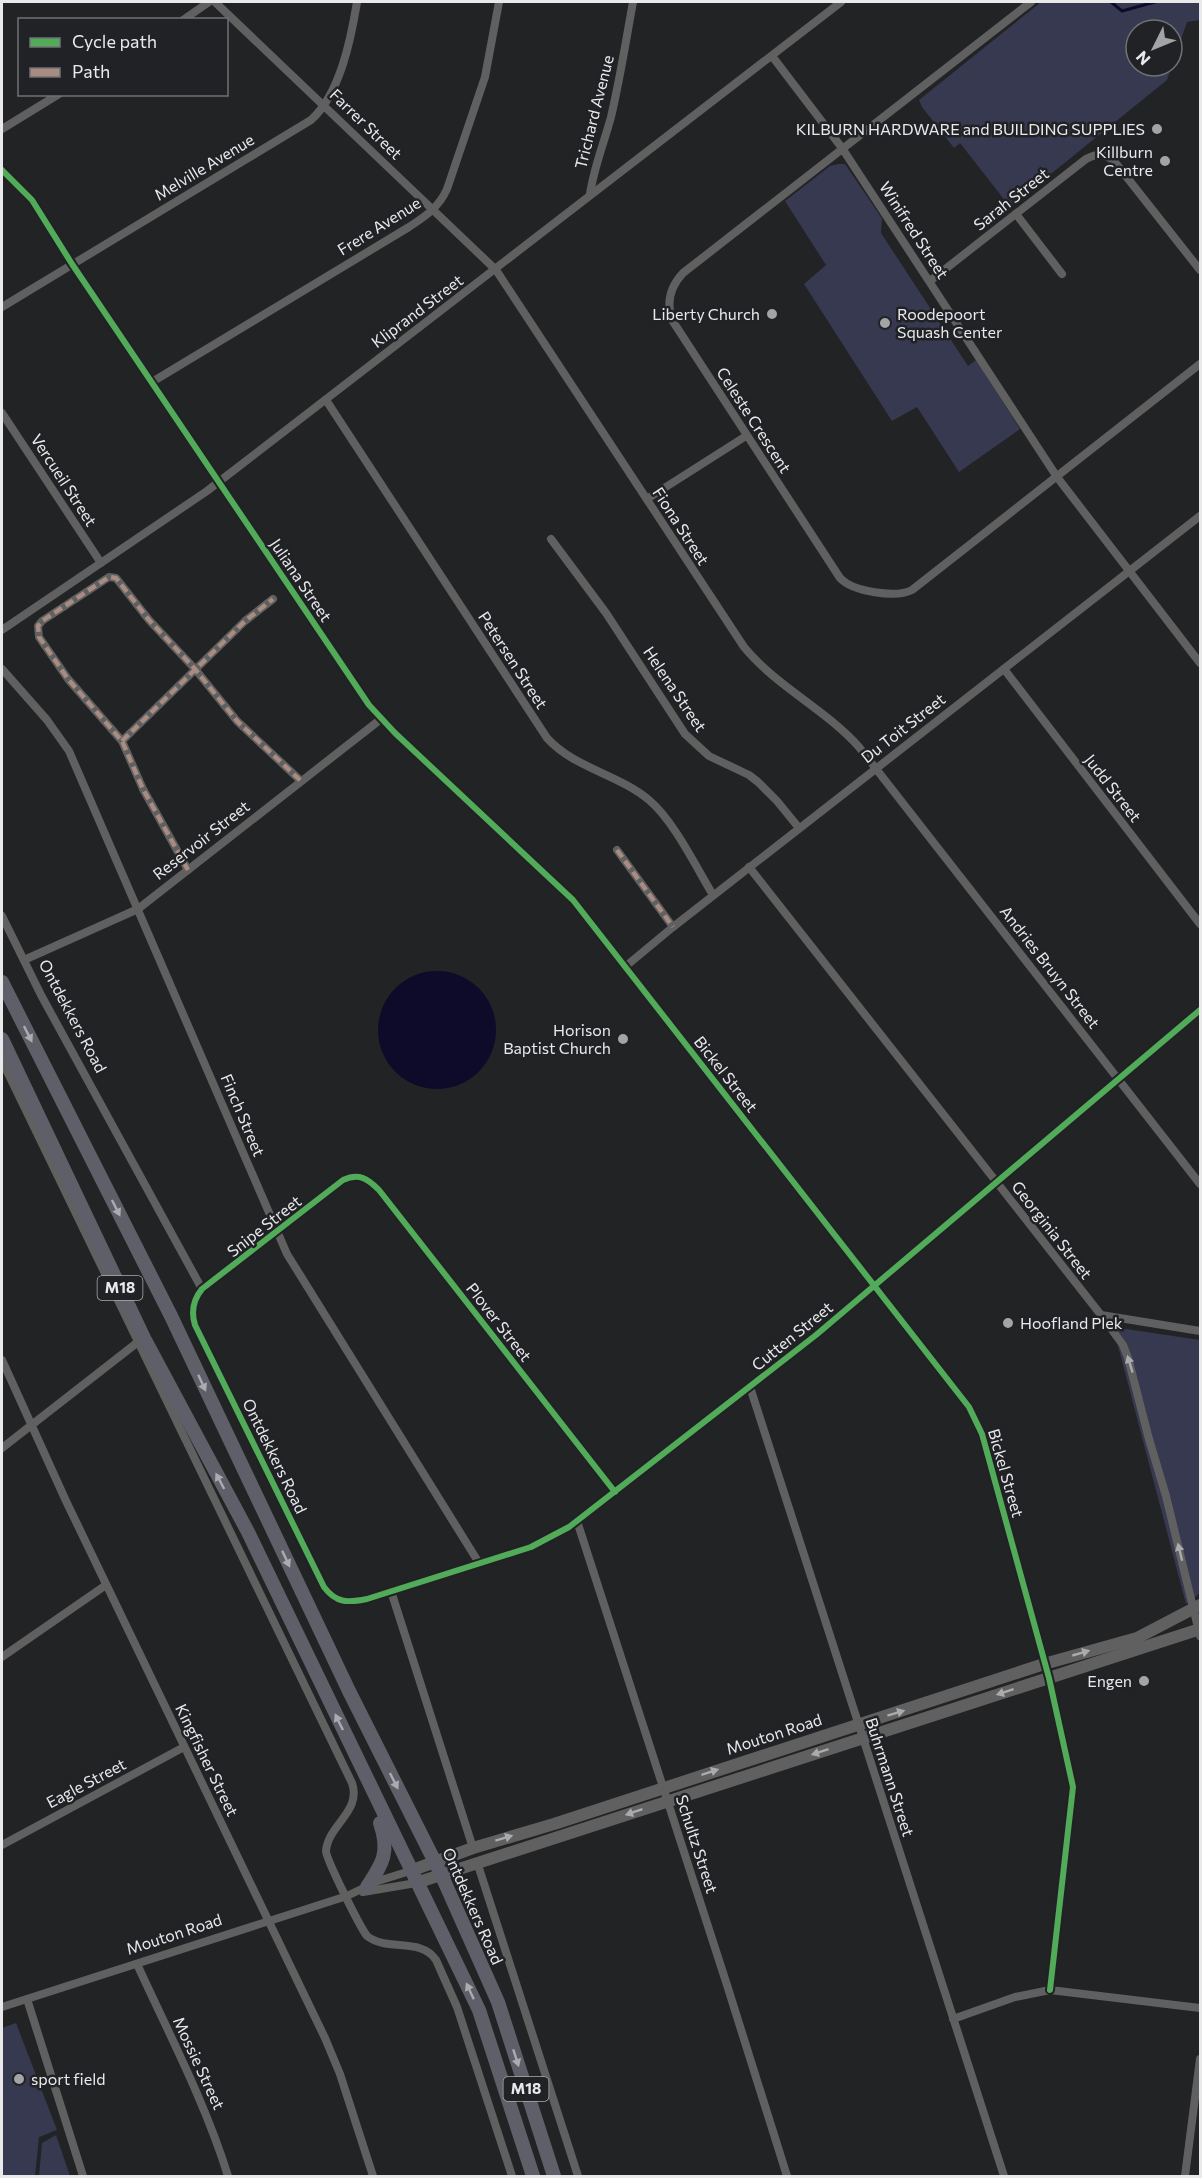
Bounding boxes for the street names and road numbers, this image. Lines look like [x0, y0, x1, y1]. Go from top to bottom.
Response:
street label: Trichard Avenue [570, 53, 617, 171]
street label: Farrer Street [326, 85, 407, 163]
street label: Melville Avenue [150, 129, 257, 204]
street label: Sarah Street [969, 163, 1052, 234]
street label: Winifred Street [876, 178, 953, 282]
street label: Frere Avenue [334, 192, 424, 259]
street label: Kliprand Street [367, 270, 467, 351]
street label: Celeste Crescent [713, 363, 796, 476]
street label: Vercueil Street [28, 430, 102, 530]
street label: Fiona Street [649, 483, 714, 568]
street label: Juliana Street [267, 535, 336, 625]
street label: Petersen Street [475, 607, 552, 712]
street label: Helena Street [640, 642, 711, 735]
street label: Du Toit Street [857, 689, 949, 766]
street label: Judd Street [1081, 750, 1146, 826]
street label: Reservoir Street [149, 796, 253, 883]
street label: Andries Bruyn Street [997, 902, 1104, 1032]
street label: Ontdekkers Road [36, 956, 111, 1076]
street label: Bickel Street [691, 1032, 762, 1116]
street label: Finch Street [218, 1071, 270, 1159]
street label: Georginia Street [1008, 1177, 1097, 1283]
street label: Snipe Street [223, 1190, 305, 1260]
road number: M18 [98, 1276, 142, 1300]
street label: Plover Street [463, 1279, 536, 1365]
street label: Cutten Street [747, 1297, 836, 1374]
street label: Ontdekkers Road [239, 1395, 312, 1516]
street label: Bickel Street [985, 1426, 1028, 1520]
street label: Kingfisher Street [172, 1700, 243, 1819]
street label: Mouton Road [724, 1709, 824, 1758]
street label: Buhrmann Street [862, 1715, 919, 1839]
street label: Eagle Street [43, 1753, 129, 1811]
street label: Schultz Street [673, 1792, 722, 1896]
street label: Ontdekkers Road [439, 1845, 508, 1967]
street label: Mouton Road [124, 1909, 224, 1958]
street label: Mossie Street [170, 2013, 229, 2113]
road number: M18 [504, 2077, 548, 2101]

